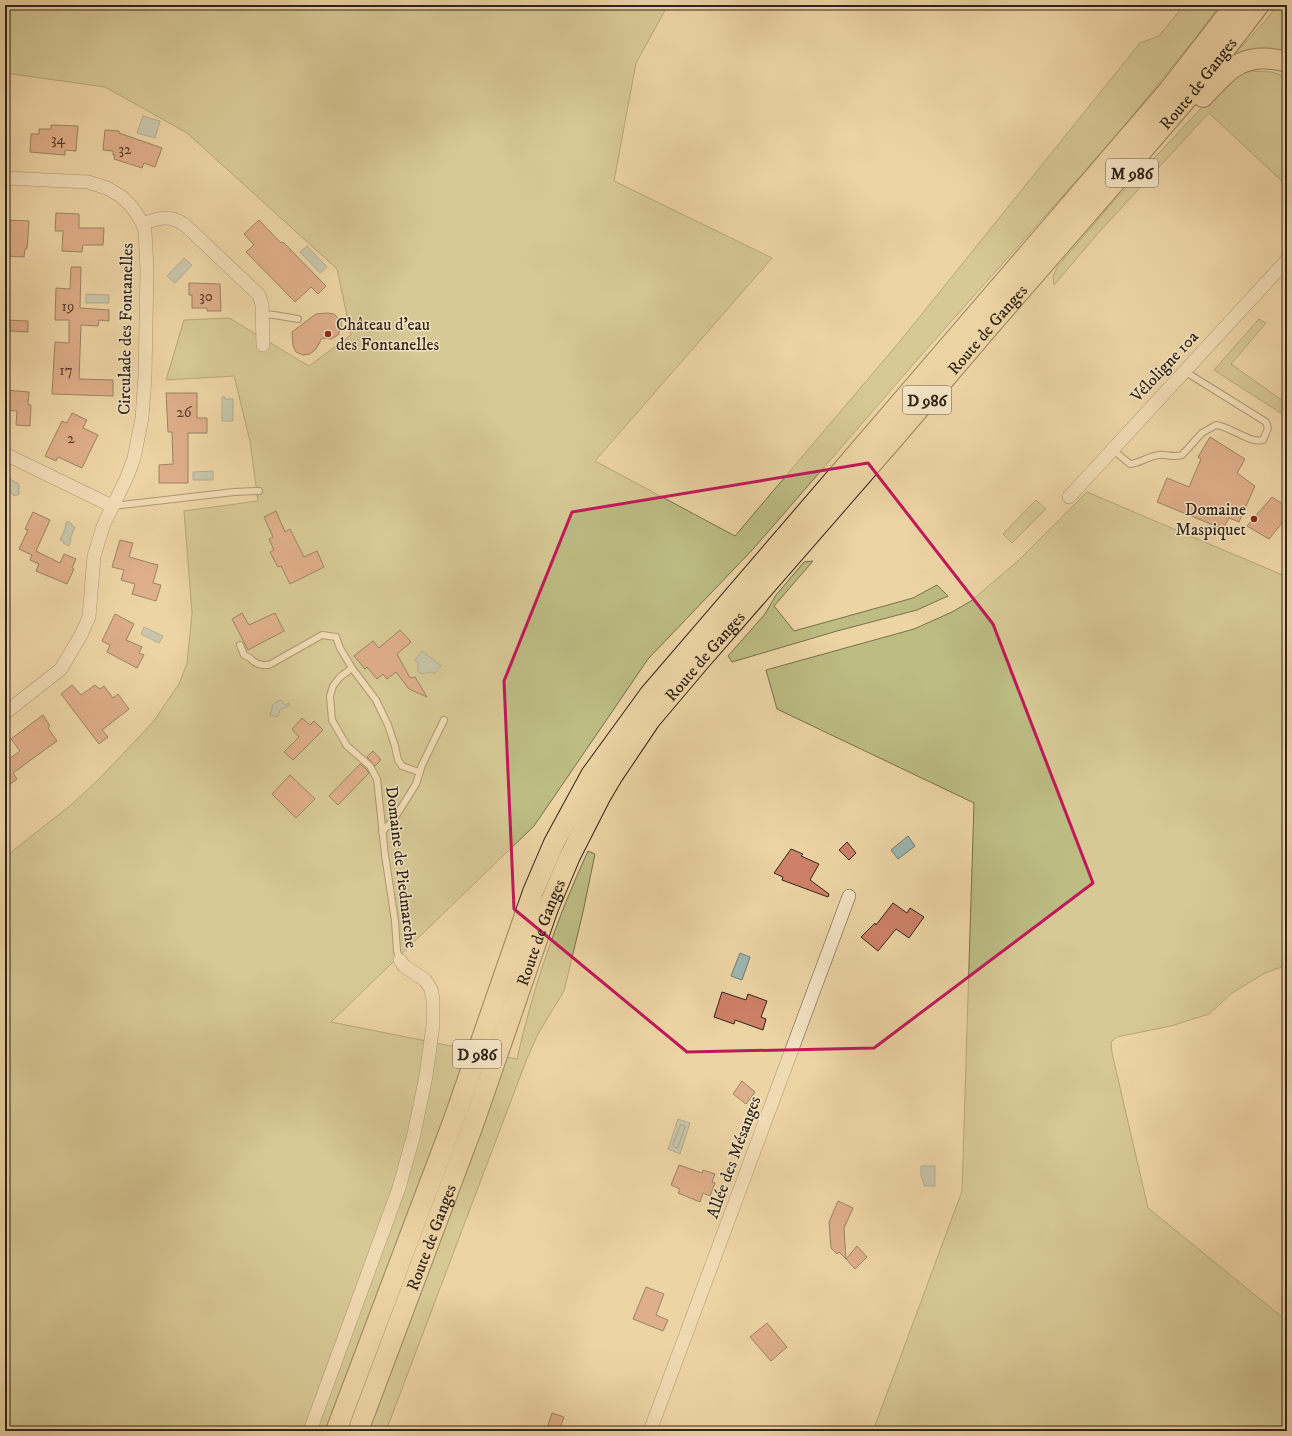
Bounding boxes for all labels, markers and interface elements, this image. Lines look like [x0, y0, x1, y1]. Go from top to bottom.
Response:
street label: Route de Ganges [1155, 33, 1242, 135]
house number: 34 [51, 130, 65, 149]
house number: 32 [119, 140, 132, 159]
road number: M 986 [1106, 159, 1158, 187]
street label: Circulade des Fontanelles [114, 242, 139, 415]
street label: Route de Ganges [943, 280, 1033, 380]
house number: 30 [199, 287, 213, 306]
house number: 19 [62, 297, 74, 316]
place label: Château d'eau des Fontanelles [336, 314, 439, 356]
street label: Véloligne 10a [1125, 326, 1204, 408]
marker: Château d'eau des Fontanelles [323, 329, 333, 339]
house number: 17 [59, 361, 73, 380]
road number: D 986 [903, 386, 951, 414]
house number: 26 [176, 403, 193, 422]
house number: 2 [67, 429, 75, 448]
place label: Domaine Maspiquet [1176, 499, 1247, 541]
marker: Domaine Maspiquet [1249, 514, 1259, 524]
street label: Route de Ganges [660, 607, 750, 706]
street label: Domaine de Piedmarche [380, 785, 422, 949]
street label: Route de Ganges [512, 876, 571, 989]
road number: D 986 [453, 1040, 501, 1068]
street label: Allée des Mésanges [702, 1093, 766, 1222]
street label: Route de Ganges [402, 1181, 462, 1294]

